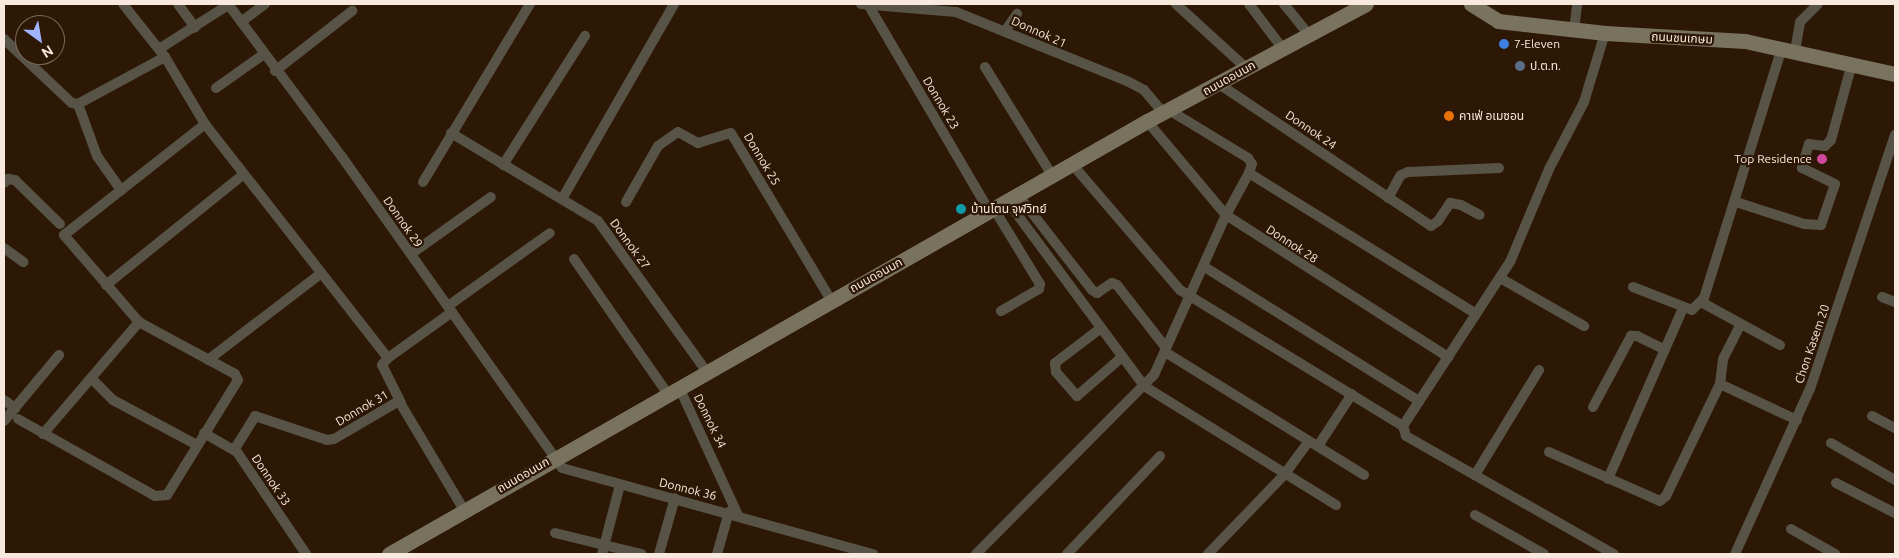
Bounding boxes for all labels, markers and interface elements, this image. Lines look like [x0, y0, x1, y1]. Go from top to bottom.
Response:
street label: Donnok 21 [1009, 14, 1069, 50]
north arrow [15, 15, 65, 65]
street label: ถนนชนเกษม [1651, 29, 1713, 47]
place label: 7-Eleven [1514, 37, 1560, 51]
marker: 7-Eleven [1498, 38, 1510, 50]
text: N [39, 42, 56, 61]
street label: ถนนดอนนก [1200, 58, 1258, 98]
place label: ป.ต.ท. [1530, 59, 1561, 73]
marker: ป.ต.ท. [1514, 60, 1526, 72]
street label: Donnok 23 [920, 74, 962, 132]
street label: Donnok 24 [1283, 108, 1339, 152]
place label: คาเฟ่ อเมซอน [1459, 109, 1524, 123]
marker: คาเฟ่ อเมซอน [1443, 110, 1455, 122]
street label: Donnok 25 [741, 130, 783, 188]
place label: Top Residence [1734, 152, 1812, 166]
marker: Top Residence [1816, 153, 1828, 165]
street label: Donnok 29 [380, 194, 426, 250]
place label: บ้านโตน จุฬวิทย์ [971, 202, 1047, 216]
marker: บ้านโตน จุฬวิทย์ [955, 203, 967, 215]
street label: Donnok 27 [607, 216, 653, 272]
street label: Donnok 28 [1264, 222, 1320, 266]
street label: ถนนดอนนก [847, 255, 905, 295]
street label: Chon Kasem 20 [1792, 303, 1832, 385]
street label: Donnok 31 [333, 387, 391, 429]
street label: Donnok 34 [691, 392, 729, 450]
street label: Donnok 33 [249, 452, 293, 508]
street label: ถนนดอนนก [494, 454, 552, 496]
street label: Donnok 36 [658, 475, 718, 503]

